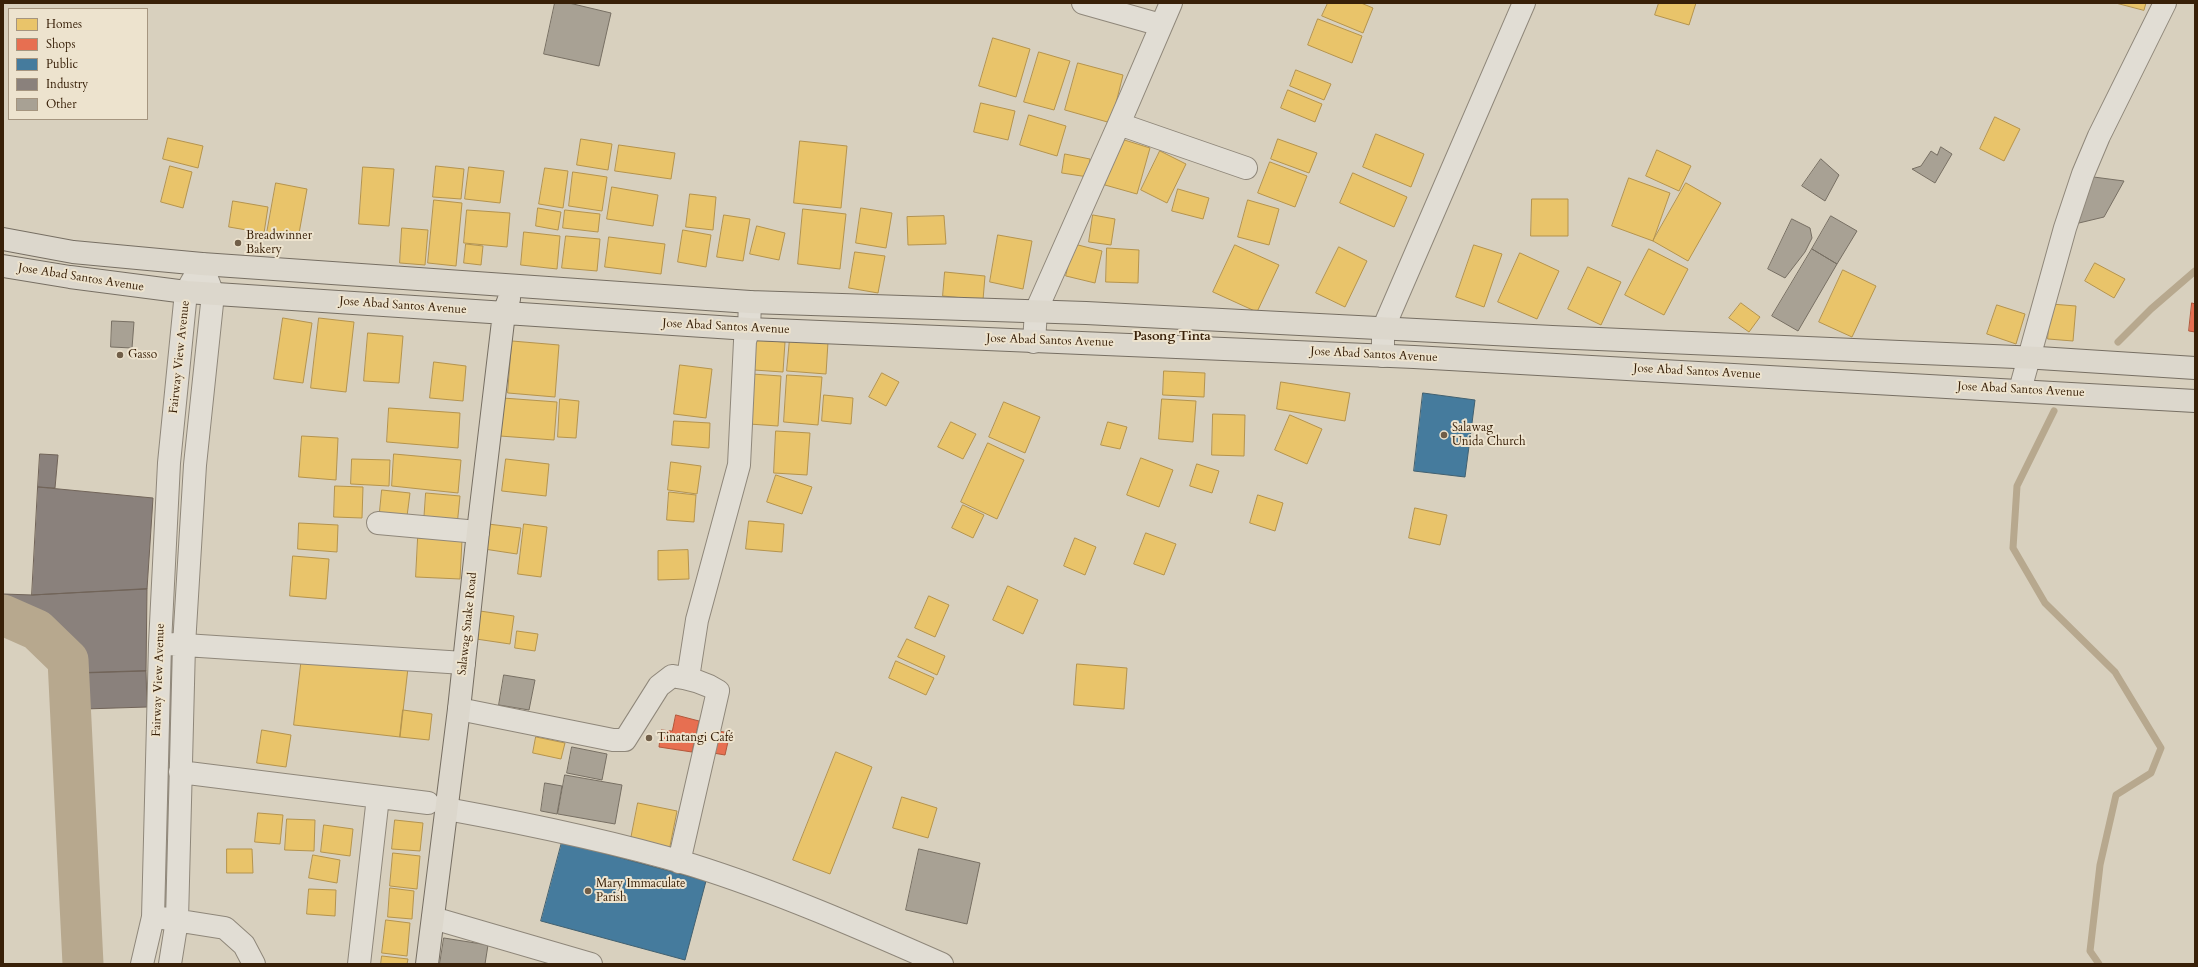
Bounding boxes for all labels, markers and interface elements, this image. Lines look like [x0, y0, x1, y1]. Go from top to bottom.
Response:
legend [8, 8, 148, 120]
text: Homes [46, 16, 82, 32]
text: Shops [46, 36, 75, 52]
text: Public [46, 56, 78, 72]
text: Industry [46, 76, 88, 92]
text: Other [46, 96, 77, 112]
place label: Breadwinner Bakery [246, 229, 312, 257]
marker: Breadwinner Bakery [233, 238, 243, 248]
street label: Jose Abad Santos Avenue [17, 261, 145, 295]
street label: Jose Abad Santos Avenue [339, 294, 467, 318]
street label: Fairway View Avenue [167, 300, 193, 414]
street label: Jose Abad Santos Avenue [662, 316, 790, 338]
district label: Pasong Tinta [1133, 329, 1211, 345]
street label: Jose Abad Santos Avenue [986, 332, 1114, 350]
street label: Jose Abad Santos Avenue [1310, 344, 1438, 366]
place label: Gasso [128, 348, 157, 362]
marker: Gasso [115, 350, 125, 360]
street label: Jose Abad Santos Avenue [1633, 361, 1761, 383]
street label: Jose Abad Santos Avenue [1957, 379, 2085, 401]
place label: Salawag Unida Church [1452, 421, 1526, 449]
marker: Salawag Unida Church [1439, 430, 1449, 440]
street label: Salawag Snake Road [455, 572, 481, 676]
street label: Fairway View Avenue [150, 623, 168, 737]
place label: Tinatangi Café [657, 731, 734, 745]
marker: Tinatangi Café [644, 733, 654, 743]
place label: Mary Immaculate Parish [596, 877, 686, 905]
marker: Mary Immaculate Parish [583, 886, 593, 896]

